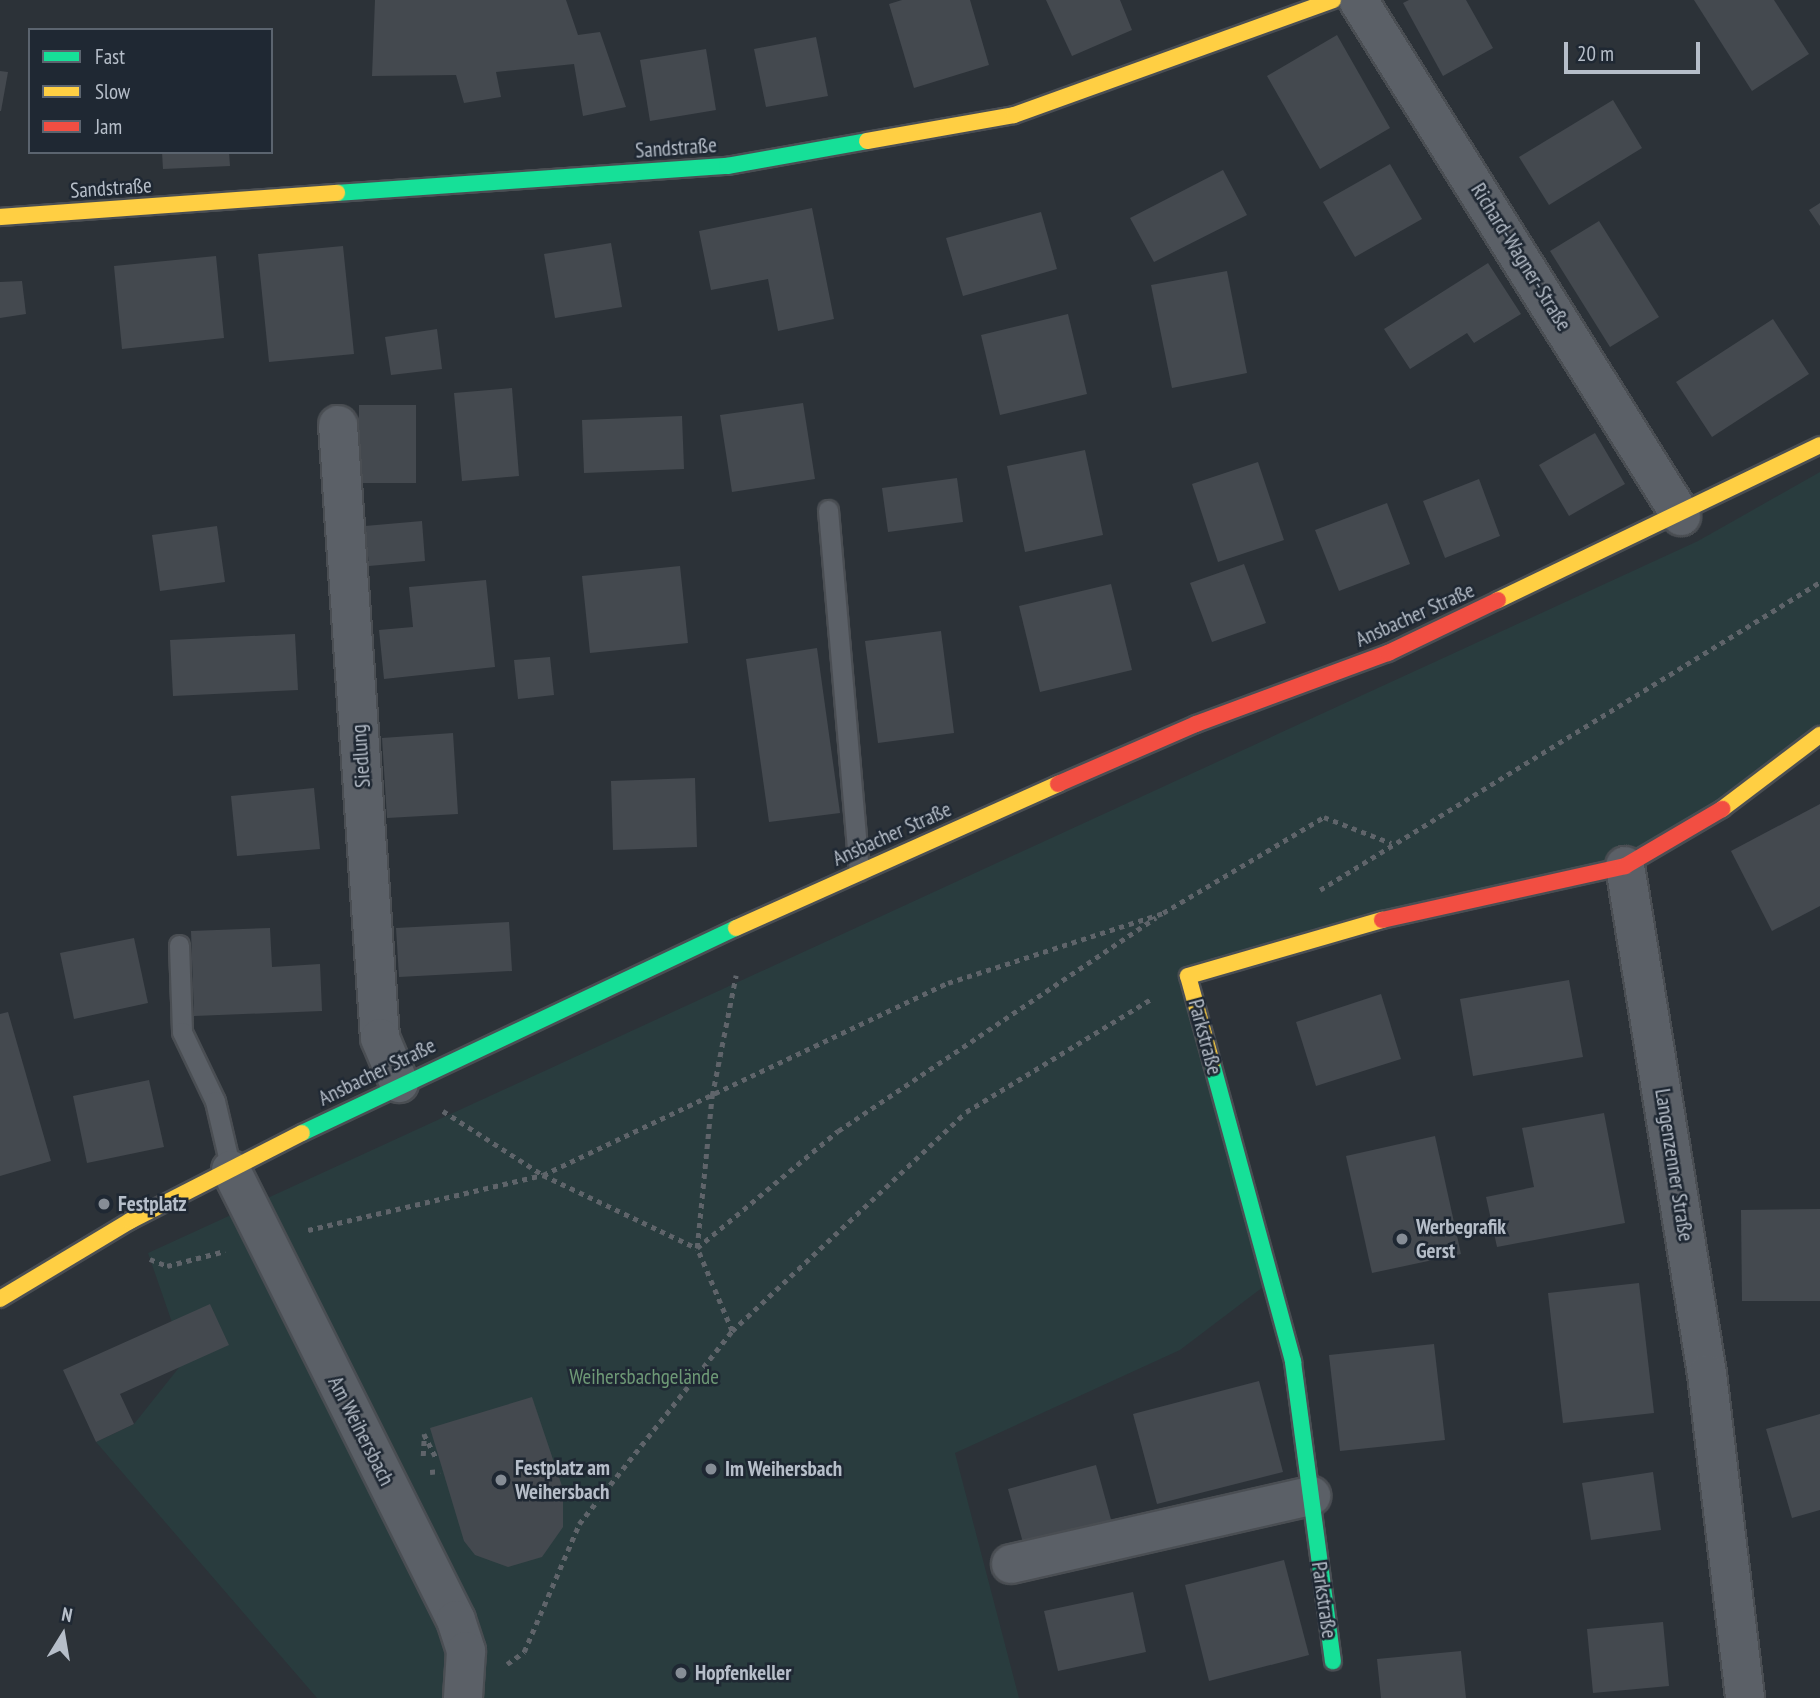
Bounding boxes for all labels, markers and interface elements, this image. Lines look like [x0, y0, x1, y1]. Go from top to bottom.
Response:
legend [28, 28, 273, 154]
scale bar [1568, 28, 1704, 72]
text: 20 m [1577, 40, 1614, 67]
text: Fast [95, 43, 125, 70]
text: Slow [95, 78, 130, 105]
text: Jam [95, 113, 122, 140]
street label: Sandstraße [634, 133, 718, 163]
street label: Sandstraße [69, 173, 153, 203]
street label: Richard-Wagner-Straße [1466, 179, 1576, 335]
street label: Ansbacher Straße [1352, 578, 1478, 652]
street label: Siedlung [346, 723, 376, 789]
street label: Ansbacher Straße [829, 797, 955, 871]
street label: Parkstraße [1183, 996, 1227, 1078]
street label: Ansbacher Straße [314, 1033, 440, 1111]
street label: Langenzenner Straße [1649, 1087, 1699, 1243]
place label: Festplatz [118, 1191, 187, 1217]
marker: Festplatz [96, 1196, 112, 1212]
place label: Werbegrafik Gerst [1416, 1214, 1506, 1264]
marker: Werbegrafik Gerst [1394, 1231, 1410, 1247]
park label: Weihersbachgelände [569, 1364, 719, 1390]
street label: Am Weihersbach [323, 1372, 399, 1490]
place label: Festplatz am Weihersbach [515, 1455, 610, 1505]
place label: Im Weihersbach [725, 1456, 843, 1482]
marker: Im Weihersbach [703, 1461, 719, 1477]
marker: Festplatz am Weihersbach [493, 1472, 509, 1488]
street label: Parkstraße [1306, 1560, 1342, 1640]
north arrow [28, 1600, 98, 1670]
text: N [60, 1602, 74, 1627]
place label: Hopfenkeller [695, 1660, 792, 1686]
marker: Hopfenkeller [673, 1665, 689, 1681]

